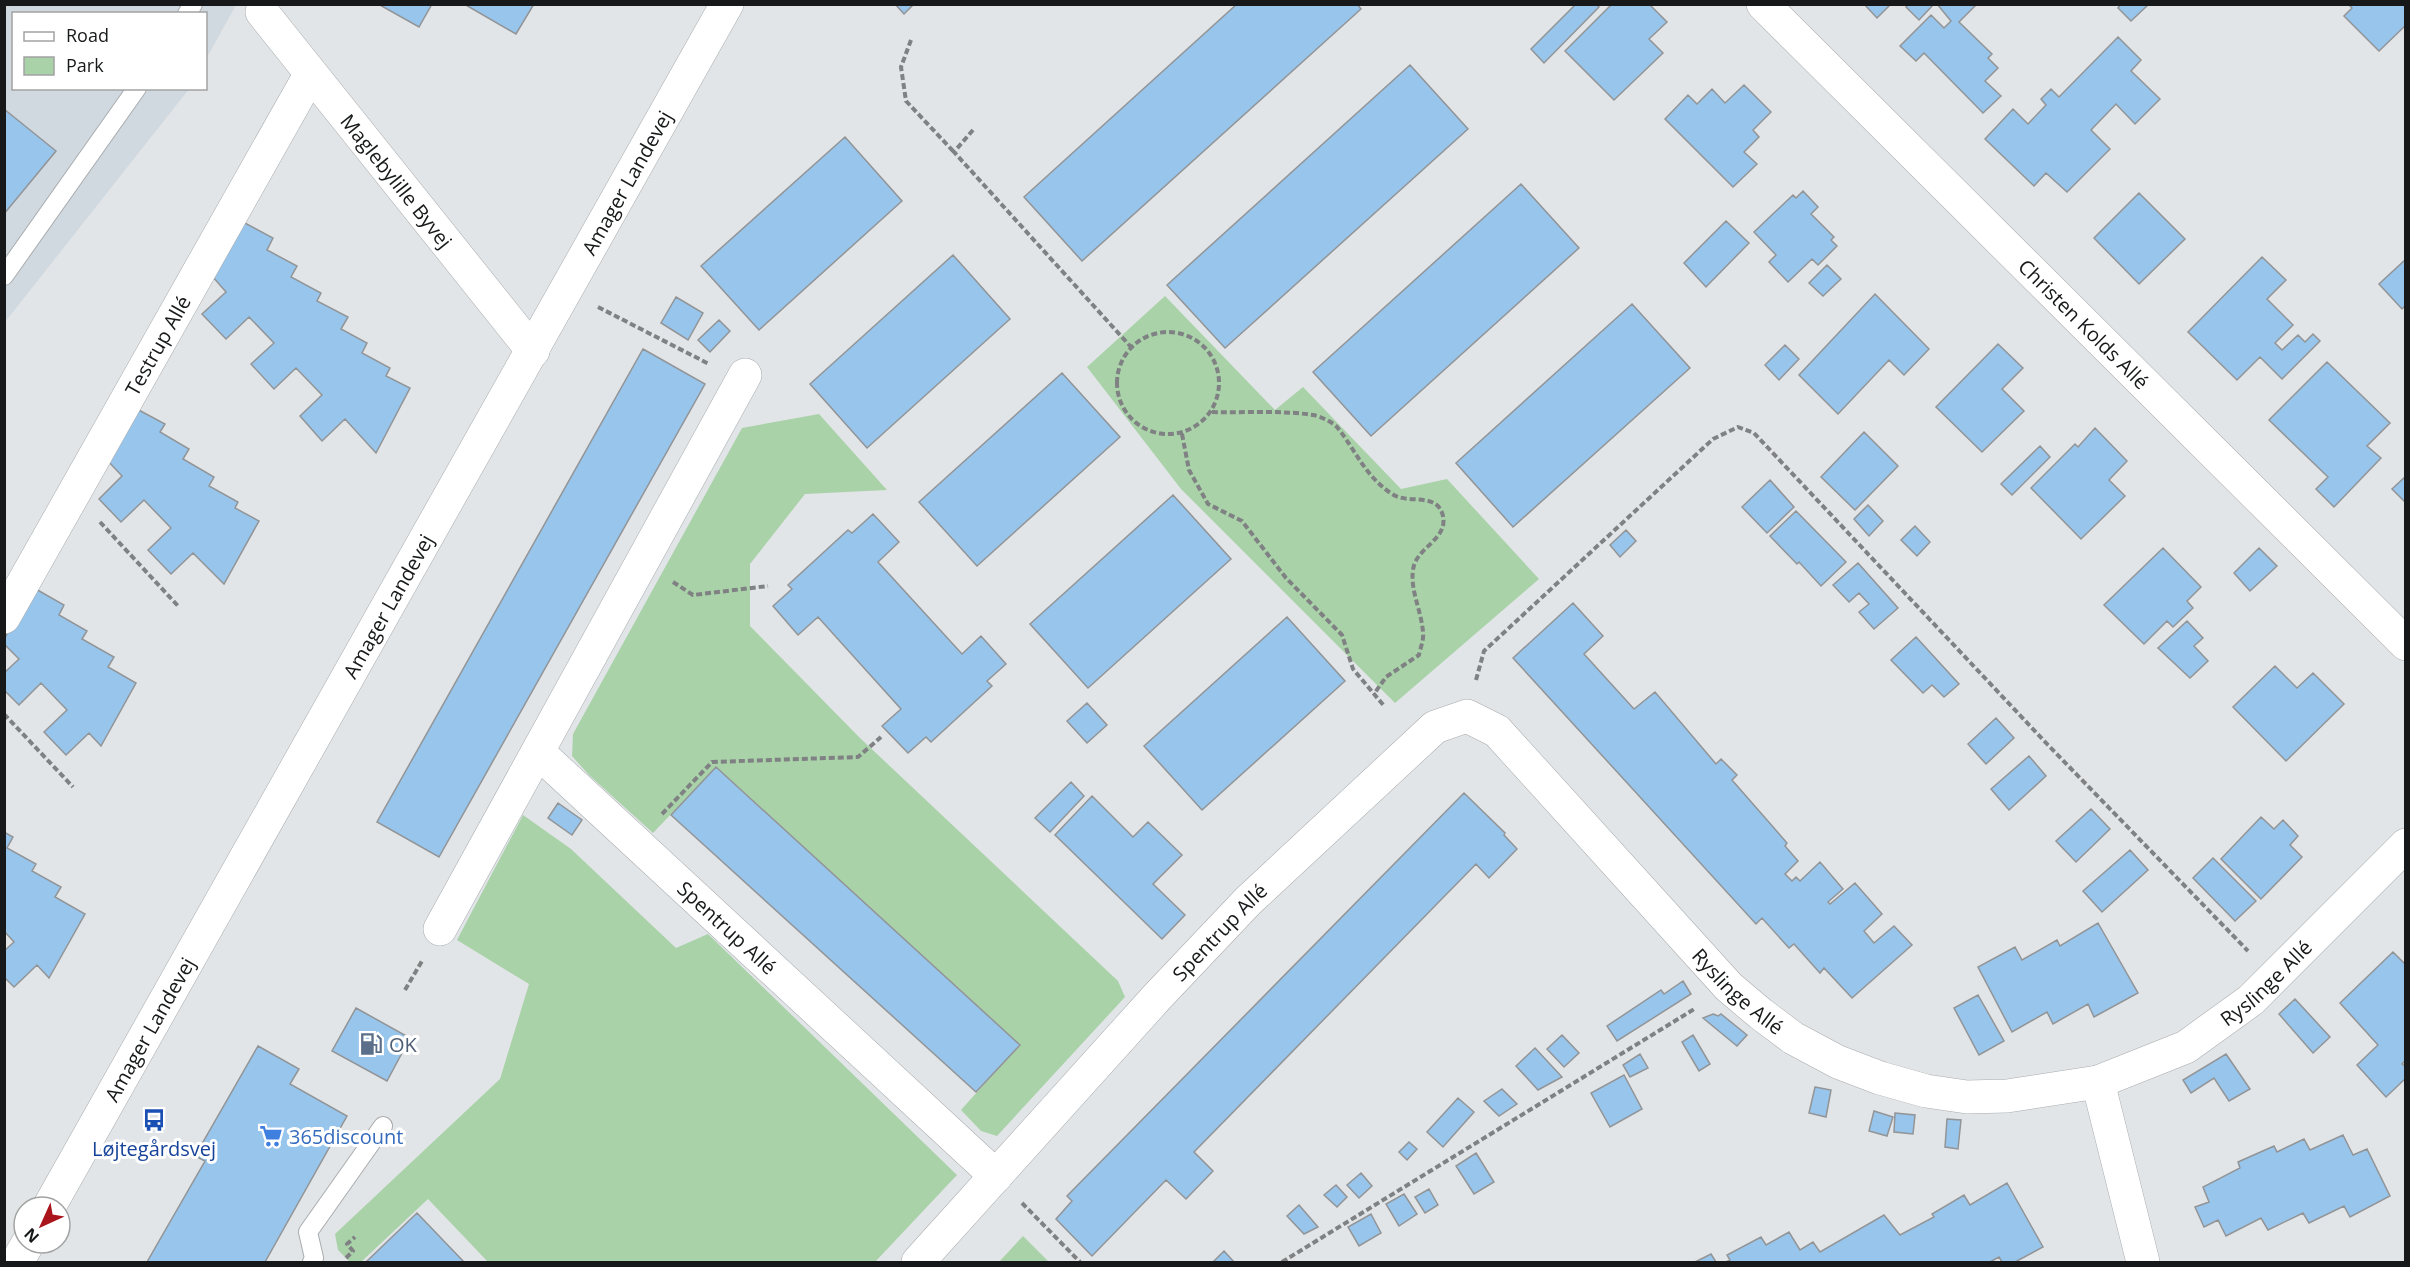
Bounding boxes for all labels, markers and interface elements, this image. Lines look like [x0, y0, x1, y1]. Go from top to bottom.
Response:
legend [12, 12, 207, 90]
text: Road [66, 23, 109, 47]
text: Park [66, 53, 104, 77]
street label: Amager Landevej [575, 106, 678, 259]
street label: Maglebylille Byvej [335, 108, 459, 253]
street label: Christen Kolds Allé [2013, 253, 2155, 394]
street label: Testrup Allé [118, 290, 196, 400]
street label: Amager Landevej [336, 529, 439, 683]
street label: Spentrup Allé [672, 875, 783, 980]
street label: Spentrup Allé [1166, 877, 1272, 987]
street label: Ryslinge Allé [2214, 934, 2317, 1032]
street label: Ryslinge Allé [1687, 942, 1790, 1040]
street label: Amager Landevej [98, 952, 201, 1106]
fuel station icon: OK [358, 1031, 384, 1057]
place label: OK [389, 1031, 418, 1058]
bus stop icon: Løjtegårdsvej [141, 1107, 167, 1133]
supermarket icon: 365discount [258, 1123, 284, 1149]
place label: 365discount [289, 1123, 403, 1150]
place label: Løjtegårdsvej [92, 1135, 216, 1162]
north arrow [12, 1195, 72, 1255]
text: N [19, 1223, 44, 1248]

